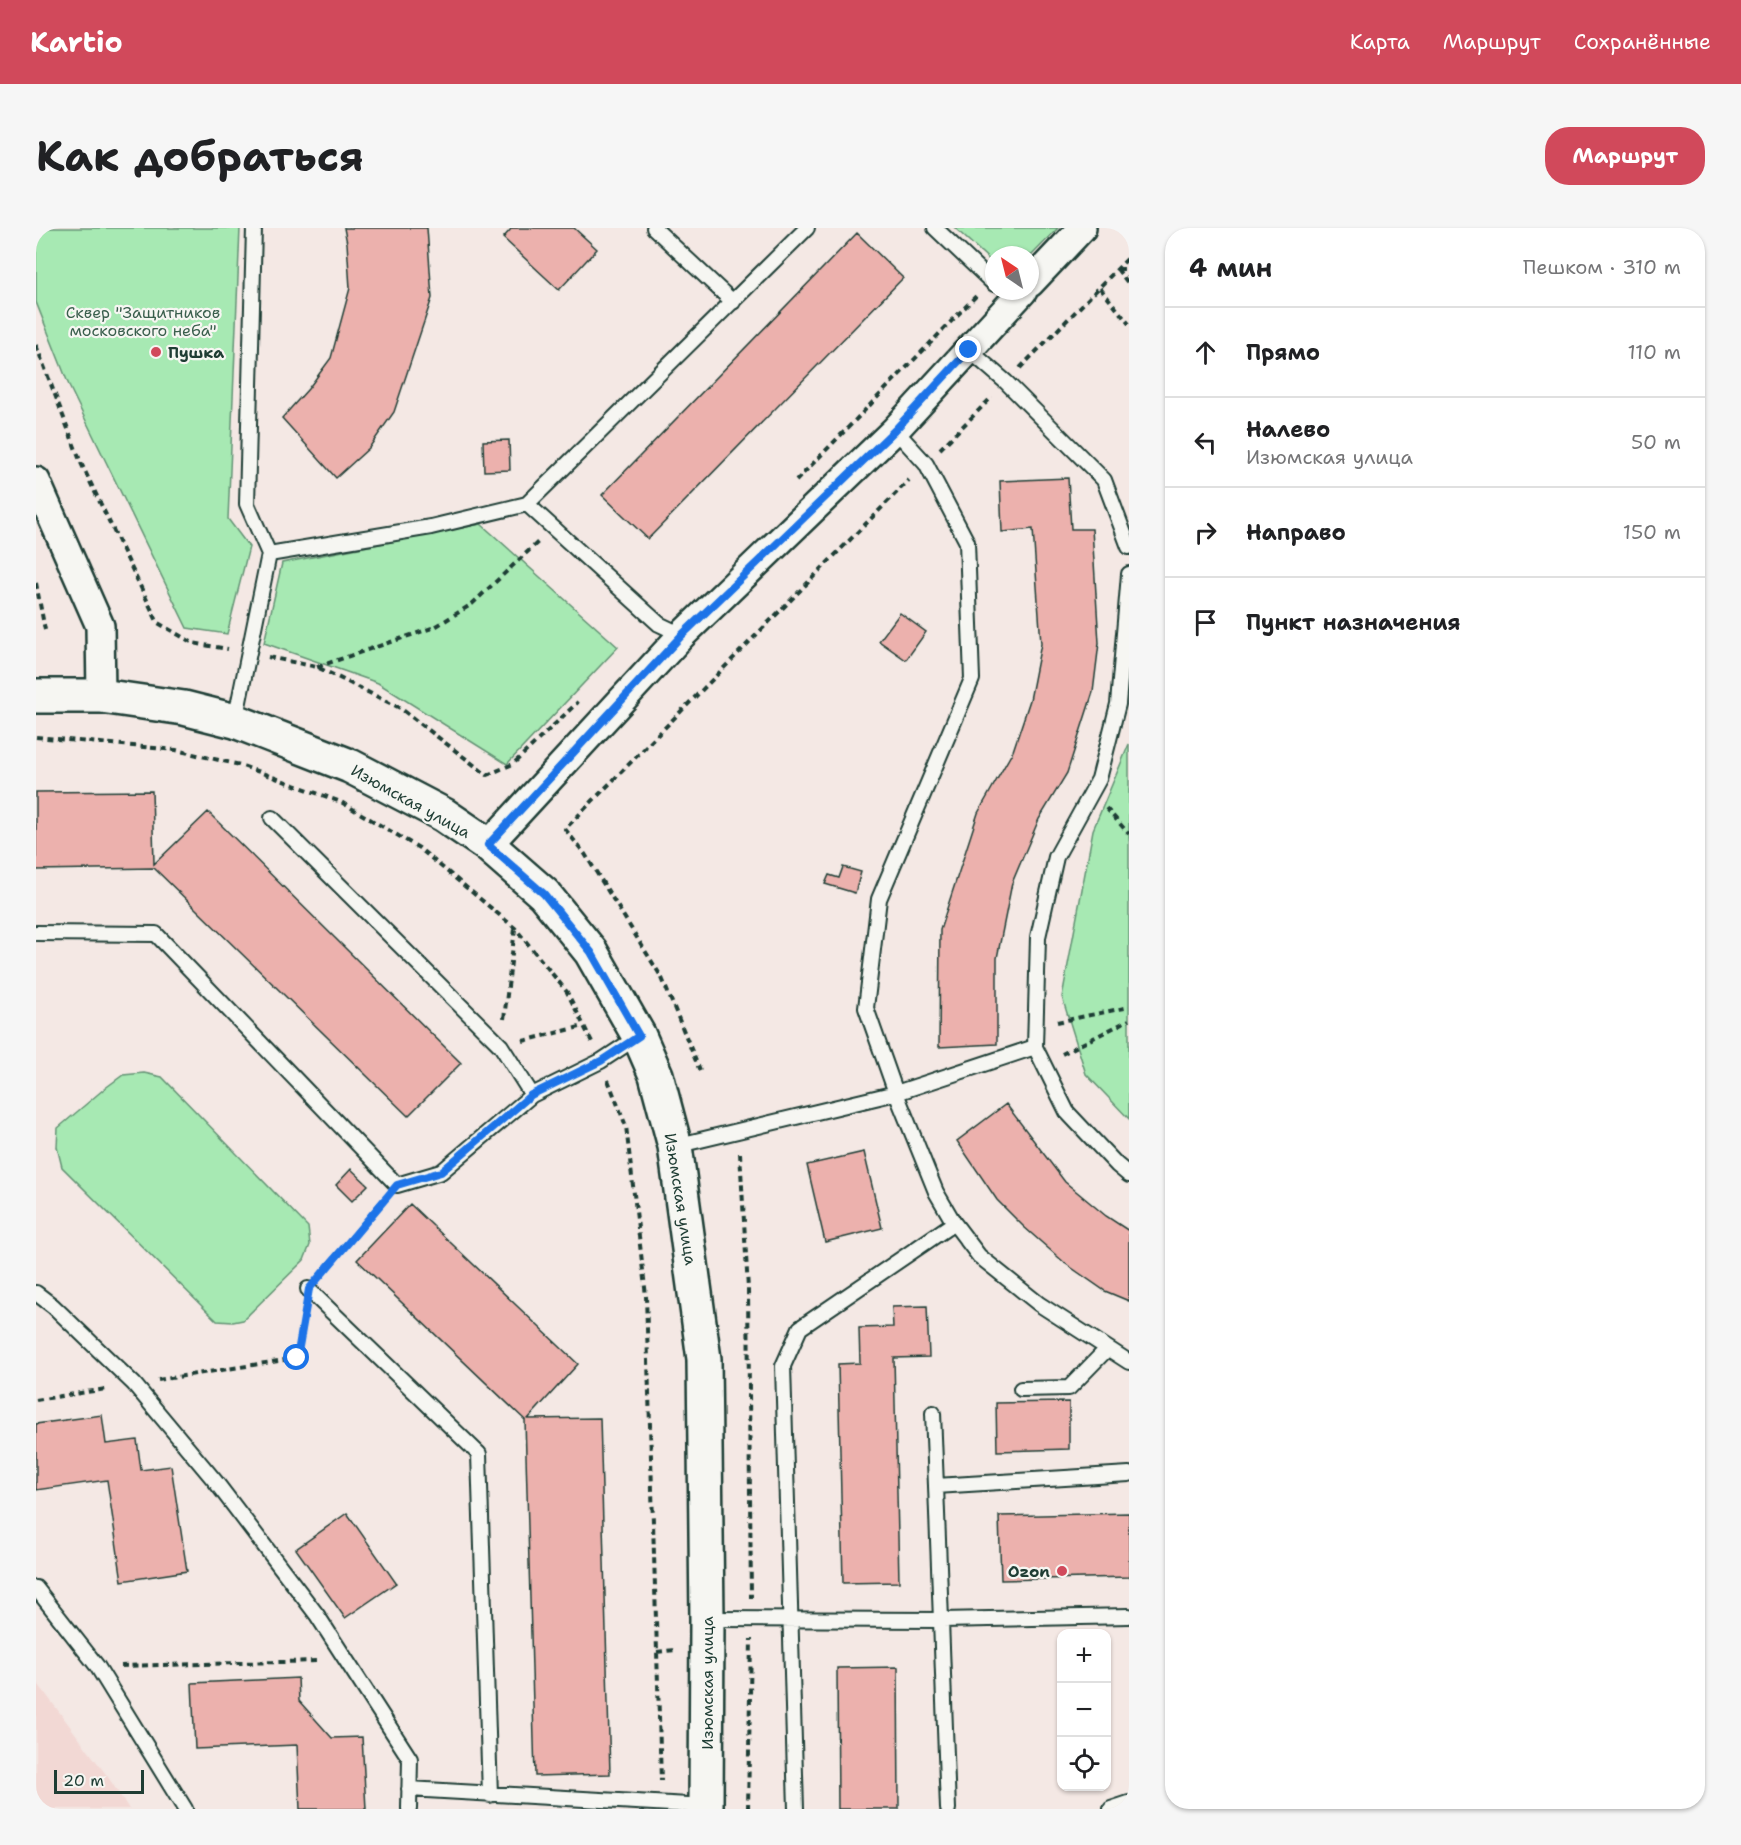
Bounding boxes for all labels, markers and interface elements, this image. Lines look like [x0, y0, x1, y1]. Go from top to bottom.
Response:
text: Kartio [30, 23, 123, 61]
text: Карта [1350, 28, 1410, 56]
text: Маршрут [1443, 28, 1541, 56]
text: Сохранённые [1574, 28, 1711, 56]
button: Маршрут [1545, 127, 1705, 185]
text: Как добраться [36, 128, 364, 184]
north arrow [985, 246, 1039, 300]
text: 4 мин [1189, 250, 1272, 285]
text: Пешком · 310 m [1523, 254, 1681, 280]
park label: Сквер "Защитников московского неба" [66, 302, 220, 341]
route end [955, 336, 981, 362]
icon: ahead [1189, 336, 1222, 369]
text: Прямо [1246, 338, 1320, 367]
text: 110 m [1627, 339, 1681, 365]
place label: Пушка [168, 342, 224, 363]
marker: Пушка [149, 345, 163, 359]
text: Налево [1246, 415, 1330, 444]
icon: left [1189, 426, 1222, 459]
text: 50 m [1631, 429, 1681, 455]
text: Изюмская улица [1246, 444, 1413, 470]
icon: right [1189, 516, 1222, 549]
text: Направо [1246, 518, 1346, 547]
text: 150 m [1623, 519, 1681, 545]
icon: arrive [1189, 606, 1222, 639]
text: Пункт назначения [1246, 608, 1460, 637]
street label: Изюмская улица [347, 760, 474, 843]
street label: Изюмская улица [660, 1131, 701, 1267]
route start [283, 1344, 309, 1370]
place label: Ozon [1008, 1561, 1050, 1582]
marker: Ozon [1055, 1564, 1069, 1578]
street label: Изюмская улица [697, 1616, 718, 1750]
map controls [1057, 1629, 1111, 1791]
button: + [1057, 1629, 1111, 1683]
button: − [1057, 1683, 1111, 1737]
button: locate [1057, 1737, 1111, 1791]
scale bar [54, 1767, 144, 1794]
text: 20 m [63, 1770, 104, 1791]

